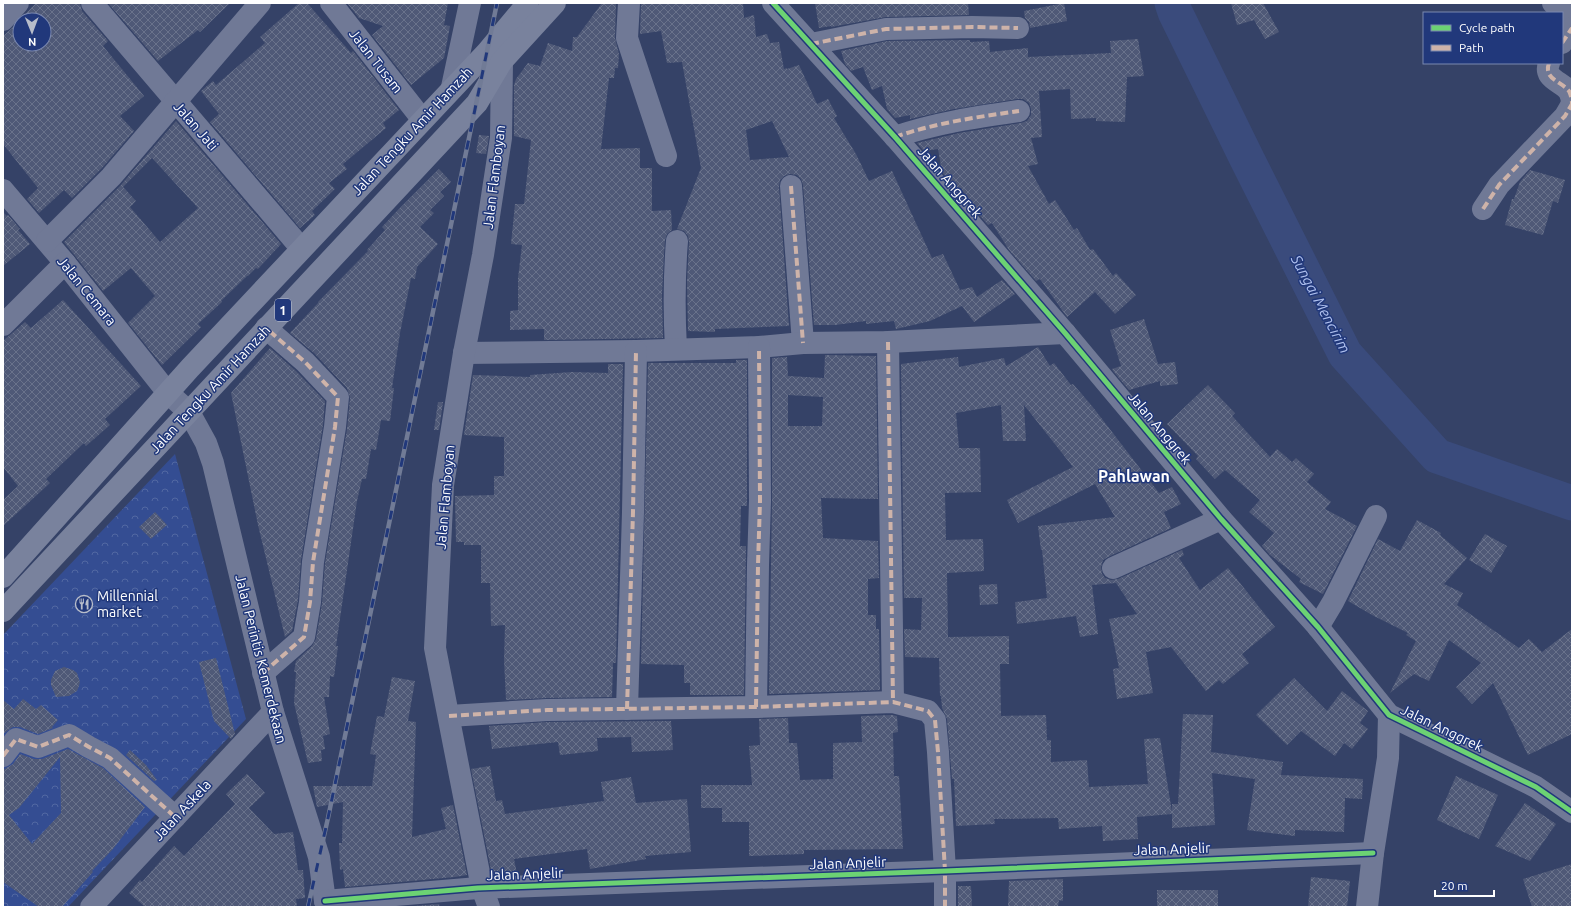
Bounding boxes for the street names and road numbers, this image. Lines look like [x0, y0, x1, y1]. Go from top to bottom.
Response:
street label: Jalan Tusam [346, 26, 406, 96]
street label: Jalan Tengku Amir Hamzah [348, 64, 476, 198]
street label: Jalan Jati [171, 98, 221, 154]
street label: Jalan Flamboyan [480, 124, 508, 230]
street label: Jalan Anggrek [915, 143, 985, 221]
street label: Jalan Cemara [54, 253, 120, 329]
road number: 1 [275, 299, 291, 321]
street label: Jalan Tengku Amir Hamzah [146, 322, 274, 456]
street label: Jalan Anggrek [1125, 389, 1195, 467]
street label: Jalan Flamboyan [432, 444, 458, 550]
street label: Jalan Perintis Kemerdekaan [232, 573, 290, 745]
street label: Jalan Anggrek [1398, 701, 1486, 755]
street label: Jalan Askela [150, 776, 214, 844]
street label: Jalan Anjelir [1133, 840, 1211, 858]
street label: Jalan Anjelir [809, 854, 887, 872]
street label: Jalan Anjelir [486, 865, 564, 883]

